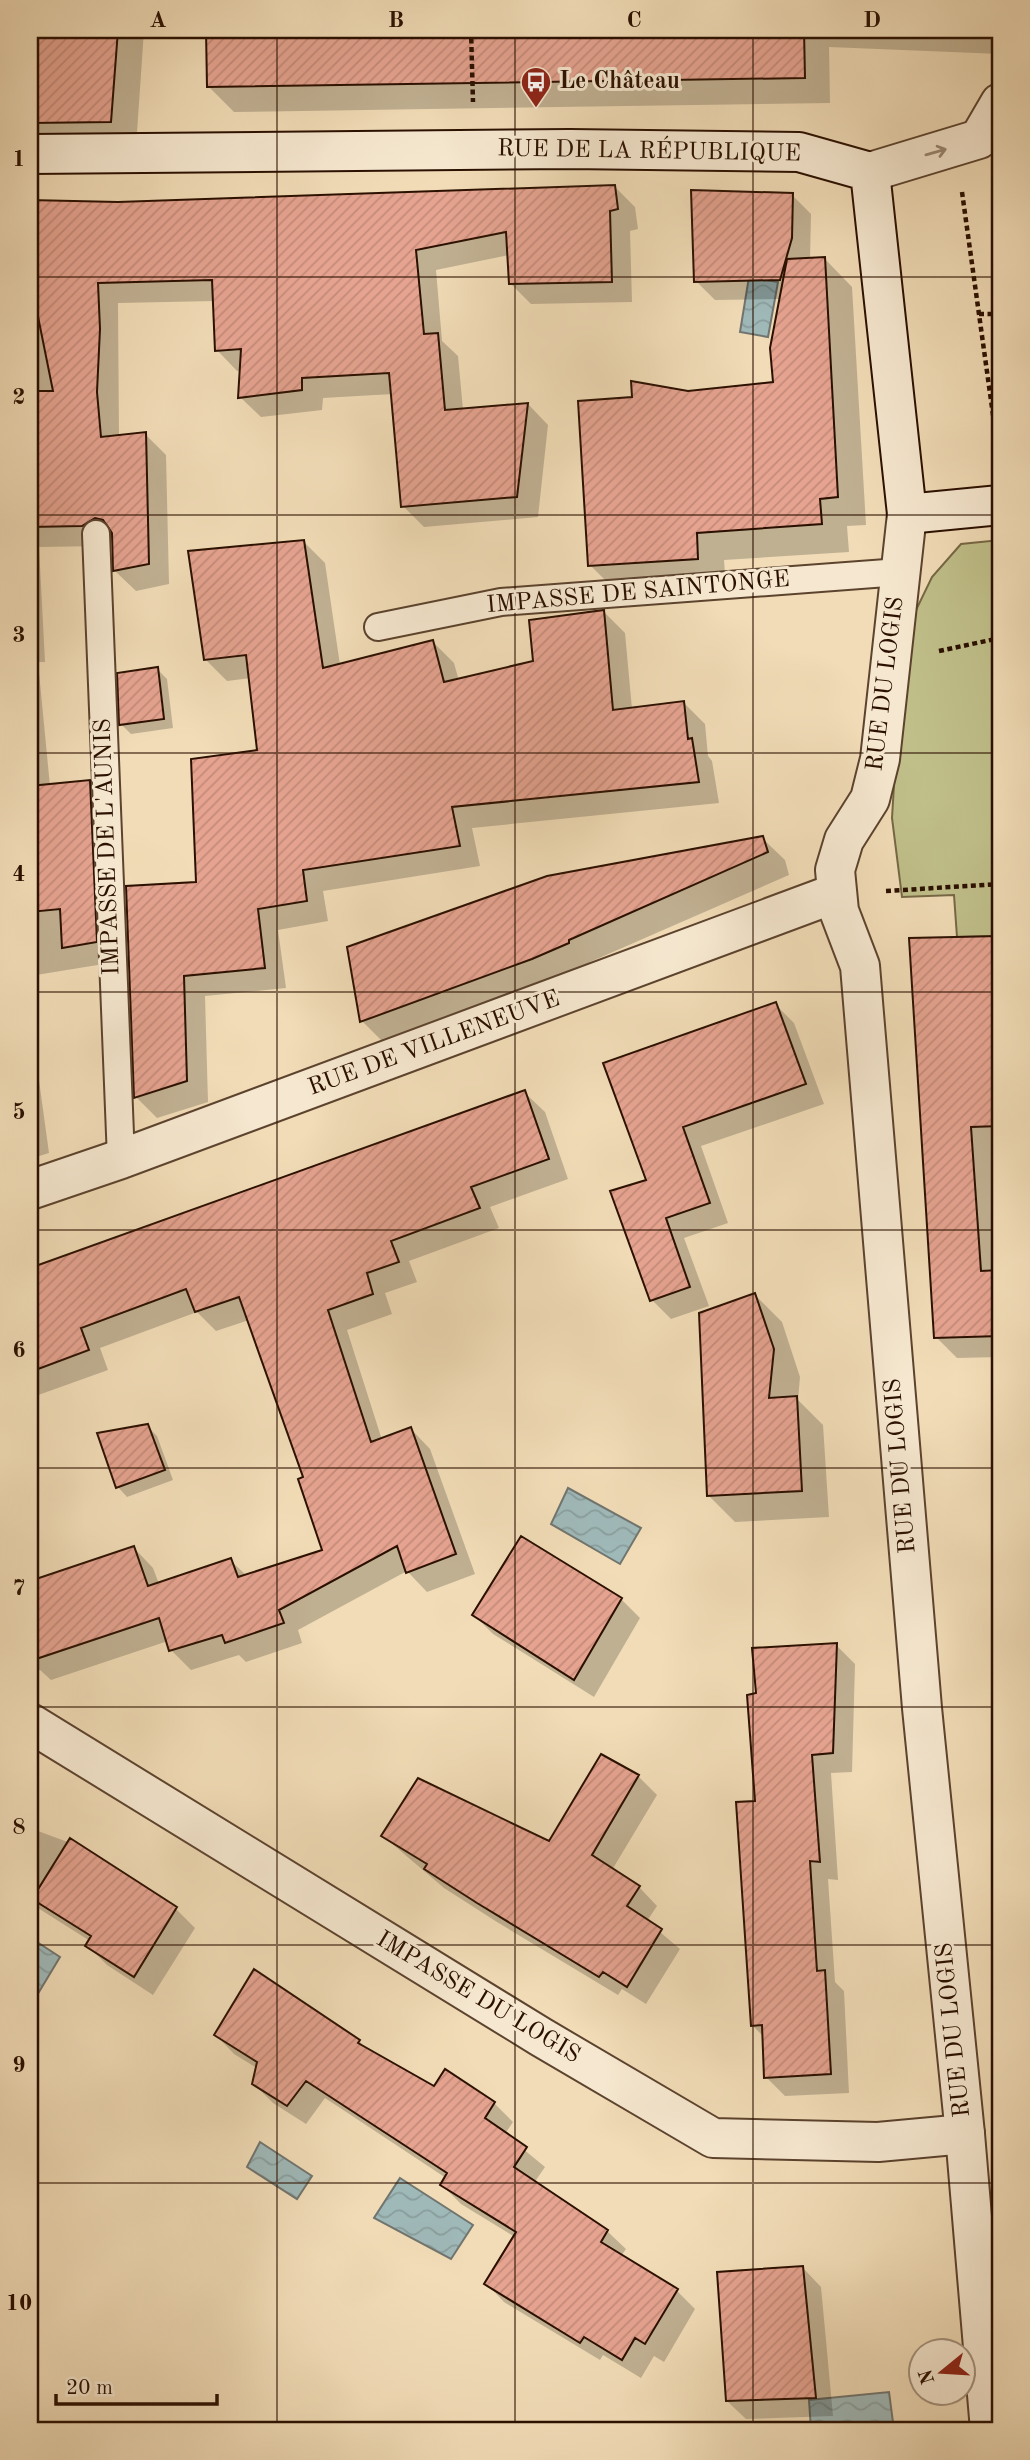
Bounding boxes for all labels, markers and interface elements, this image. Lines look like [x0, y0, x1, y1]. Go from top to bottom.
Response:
text: A [149, 9, 167, 32]
text: B [388, 9, 404, 32]
text: C [626, 9, 642, 32]
text: D [863, 9, 881, 32]
bus stop icon: Le Château [519, 65, 553, 109]
place label: Le Château [559, 70, 680, 94]
street label: RUE DE LA RÉPUBLIQUE [497, 133, 801, 167]
one-way arrow [924, 145, 946, 158]
text: 1 [12, 148, 26, 171]
text: 2 [12, 386, 26, 409]
street label: IMPASSE DE SAINTONGE [485, 568, 791, 618]
street label: RUE DU LOGIS [863, 595, 909, 773]
text: 3 [12, 624, 26, 647]
street label: IMPASSE DE L'AUNIS [92, 718, 124, 976]
text: 4 [12, 863, 26, 886]
street label: RUE DE VILLENEUVE [305, 987, 563, 1101]
text: 5 [12, 1101, 26, 1124]
text: 6 [12, 1339, 26, 1362]
street label: RUE DU LOGIS [881, 1377, 921, 1555]
text: 7 [12, 1577, 26, 1600]
text: 8 [12, 1816, 26, 1839]
street label: IMPASSE DU LOGIS [372, 1928, 584, 2068]
street label: RUE DU LOGIS [933, 1941, 975, 2119]
text: 9 [12, 2054, 26, 2077]
text: 10 [6, 2292, 32, 2315]
north arrow [908, 2338, 978, 2408]
scale bar [56, 2362, 217, 2406]
text: N [917, 2366, 939, 2386]
text: 20 m [66, 2378, 113, 2399]

